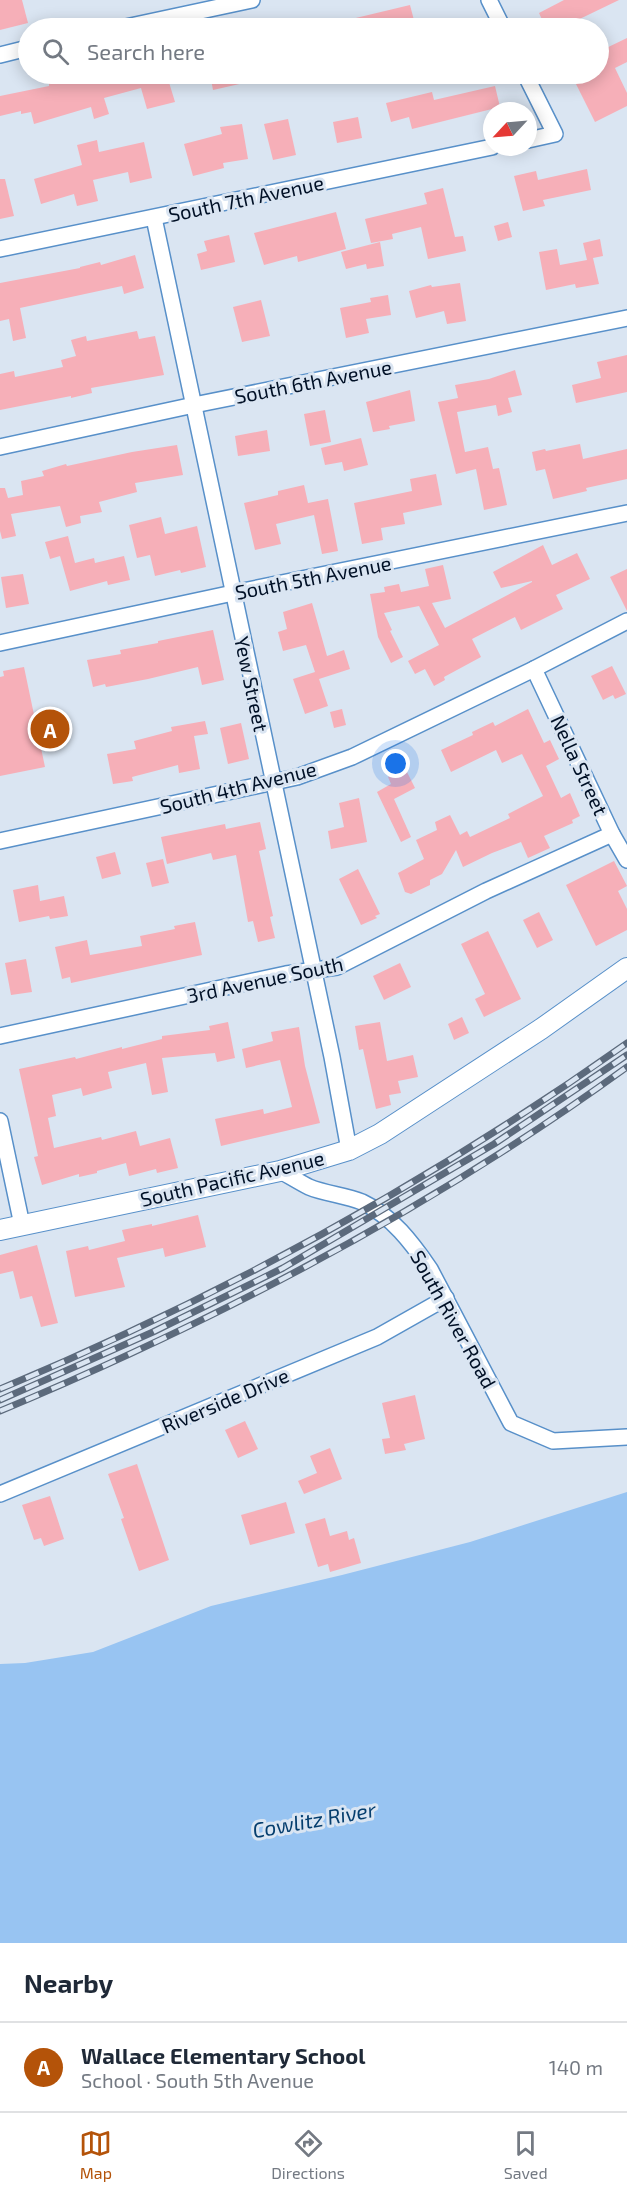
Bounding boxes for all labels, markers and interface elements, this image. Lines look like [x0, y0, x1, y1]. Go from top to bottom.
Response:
search box [18, 18, 609, 84]
icon: search [39, 35, 72, 68]
text: Search here [87, 38, 205, 64]
north arrow [483, 102, 537, 156]
street label: South 7th Avenue [166, 170, 326, 226]
street label: South 6th Avenue [232, 354, 394, 408]
street label: South 5th Avenue [233, 550, 393, 604]
street label: Yew Street [230, 634, 274, 734]
pin: A [31, 706, 70, 752]
street label: Nella Street [546, 711, 614, 819]
your location [381, 749, 410, 778]
street label: South 4th Avenue [157, 756, 319, 818]
street label: 3rd Avenue South [185, 951, 345, 1007]
street label: South Pacific Avenue [138, 1145, 326, 1211]
street label: South River Road [406, 1246, 502, 1392]
street label: Riverside Drive [158, 1362, 292, 1438]
water label: Cowlitz River [250, 1796, 378, 1842]
text: Nearby [24, 1967, 113, 1998]
text: Wallace Elementary School [81, 2042, 365, 2068]
text: A [37, 2055, 50, 2079]
text: 140 m [549, 2055, 603, 2079]
text: School · South 5th Avenue [81, 2068, 314, 2092]
tab: Map [79, 2127, 112, 2182]
tab: Directions [271, 2127, 345, 2182]
tab: Saved [504, 2127, 548, 2182]

